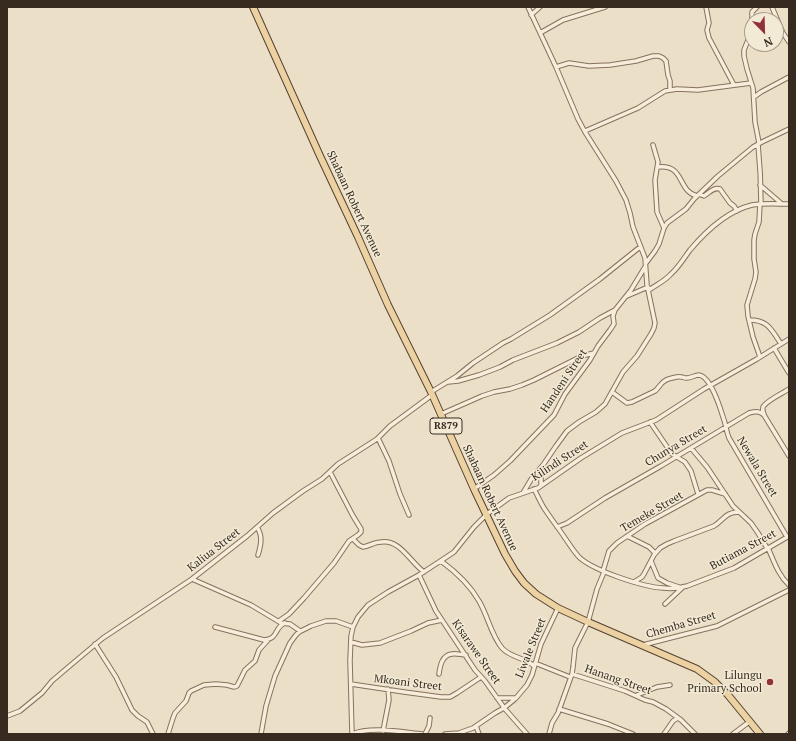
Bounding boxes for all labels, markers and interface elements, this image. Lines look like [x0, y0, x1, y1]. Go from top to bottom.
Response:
north arrow [744, 12, 784, 52]
text: N [762, 34, 775, 50]
street label: Shabaan Robert Avenue [324, 149, 384, 259]
street label: Handeni Street [538, 347, 590, 415]
road number: R879 [430, 418, 462, 434]
street label: Chunya Street [643, 422, 709, 470]
street label: Newala Street [734, 434, 780, 500]
street label: Kilindi Street [529, 438, 591, 484]
street label: Shabaan Robert Avenue [460, 443, 520, 553]
street label: Temeke Street [618, 489, 686, 535]
street label: Kaliua Street [185, 525, 243, 575]
street label: Butiama Street [708, 527, 778, 573]
street label: Chemba Street [645, 609, 717, 641]
street label: Liwale Street [513, 616, 549, 680]
street label: Kisarawe Street [449, 617, 503, 687]
street label: Hanang Street [583, 662, 653, 698]
place label: Lilungu Primary School [687, 669, 762, 695]
street label: Mkoani Street [373, 672, 443, 694]
marker: Lilungu Primary School [765, 677, 775, 687]

